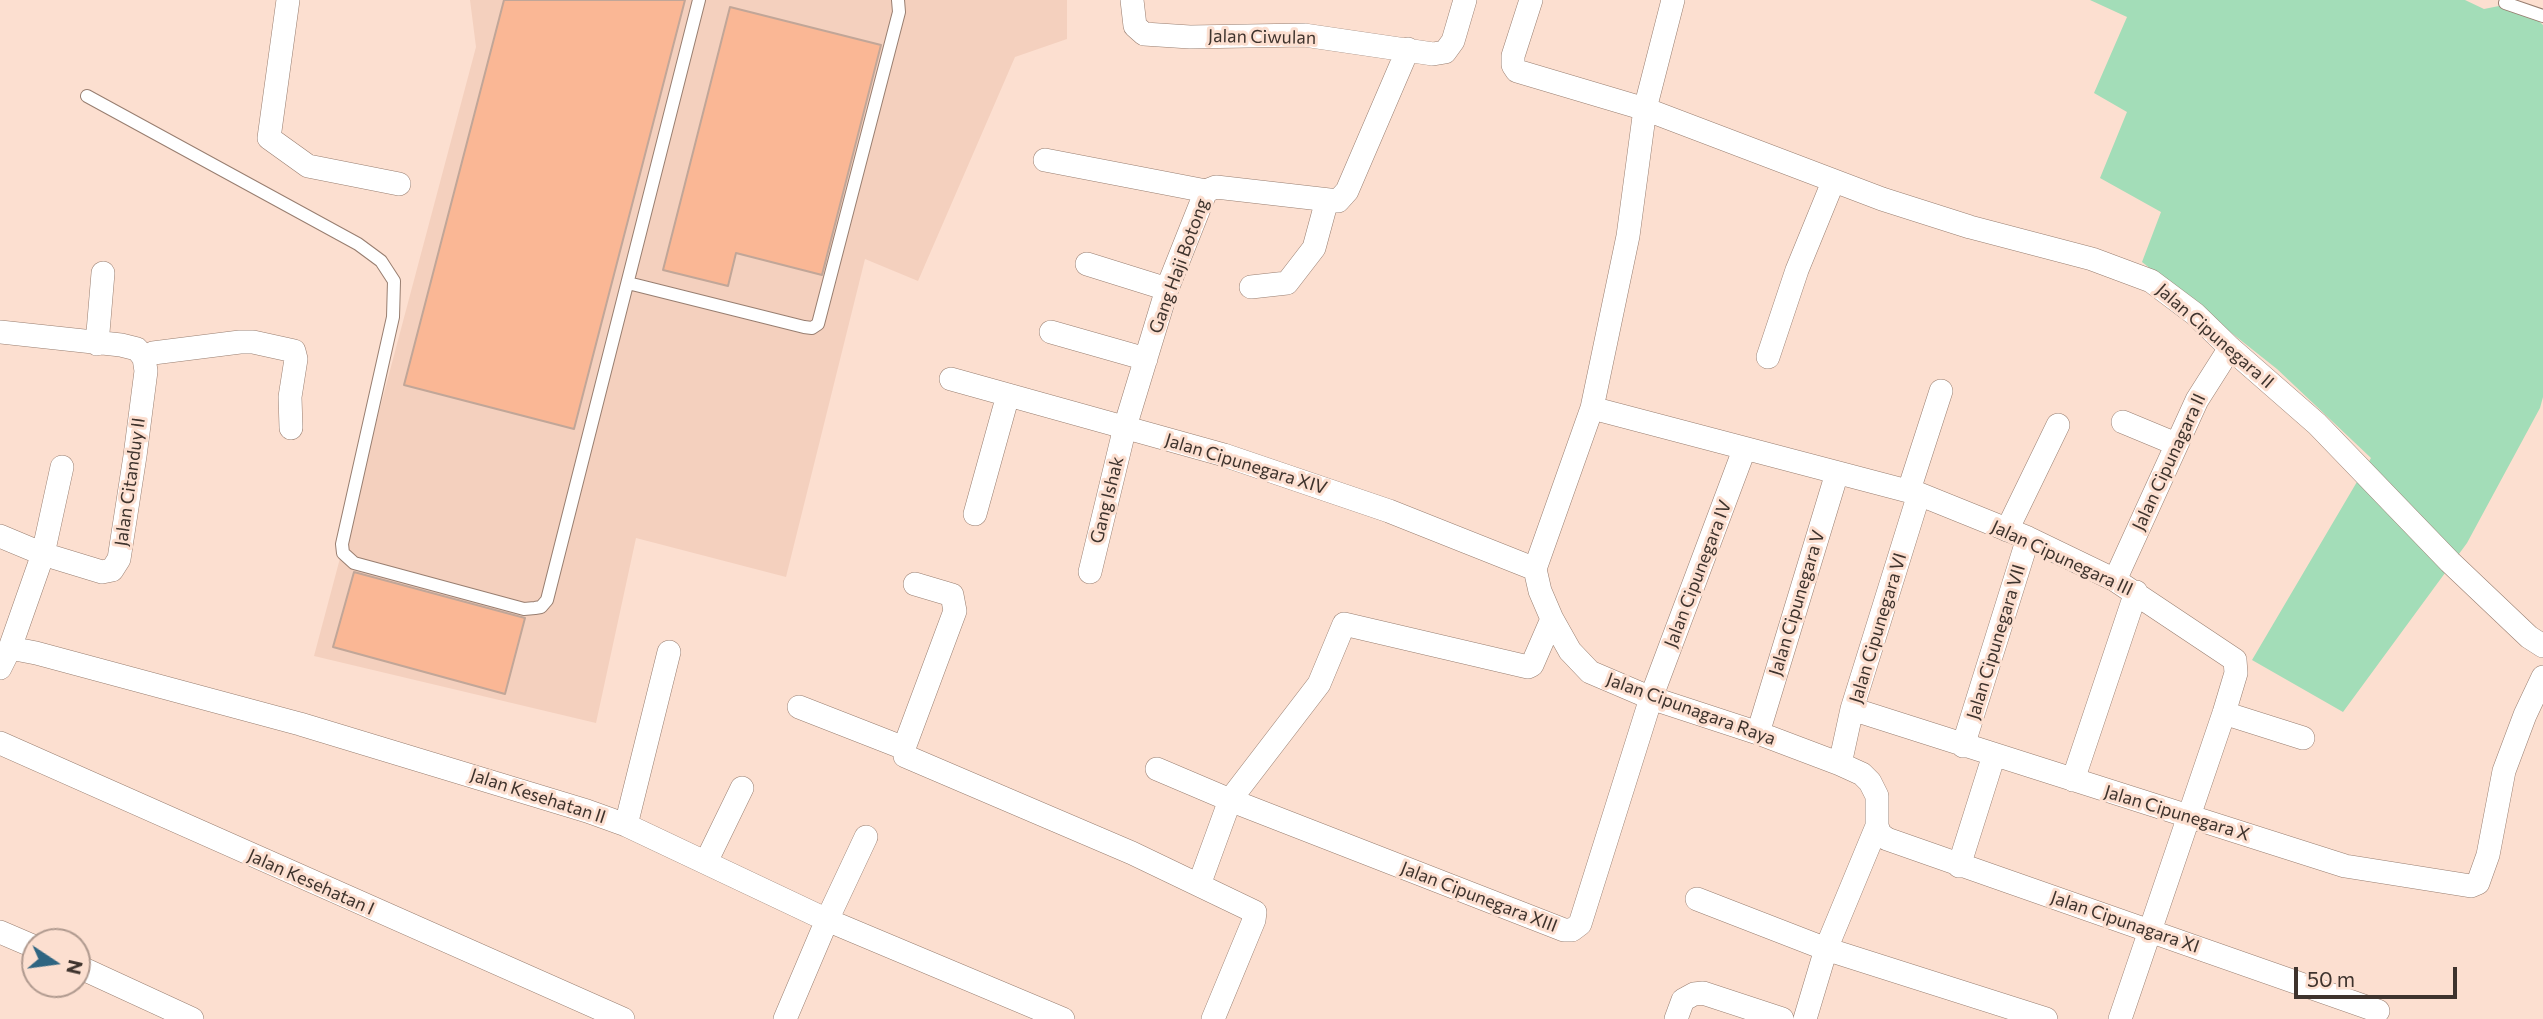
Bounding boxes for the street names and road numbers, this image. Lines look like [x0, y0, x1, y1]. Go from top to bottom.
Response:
street label: Jalan Ciwulan [1208, 25, 1316, 49]
street label: Gang Haji Botong [1145, 196, 1213, 336]
street label: Jalan Cipunegara II [2152, 279, 2278, 393]
street label: Jalan Cipunagara II [2128, 390, 2210, 534]
street label: Jalan Citanduy II [110, 416, 150, 548]
street label: Jalan Cipunegara XIV [1162, 429, 1330, 499]
street label: Gang Ishak [1086, 454, 1128, 546]
street label: Jalan Cipunegara IV [1660, 497, 1736, 651]
street label: Jalan Cipunegara III [1988, 516, 2136, 600]
street label: Jalan Cipunegara V [1765, 528, 1829, 678]
street label: Jalan Cipunegara VI [1845, 550, 1911, 706]
street label: Jalan Cipunegara VII [1962, 562, 2030, 722]
street label: Jalan Cipunagara Raya [1603, 668, 1779, 750]
street label: Jalan Kesehatan II [467, 764, 609, 828]
street label: Jalan Cipunegara X [2102, 781, 2252, 845]
street label: Jalan Kesehatan I [244, 844, 378, 920]
street label: Jalan Cipunegara XIII [1398, 857, 1560, 937]
street label: Jalan Cipunagara XI [2048, 886, 2202, 958]

